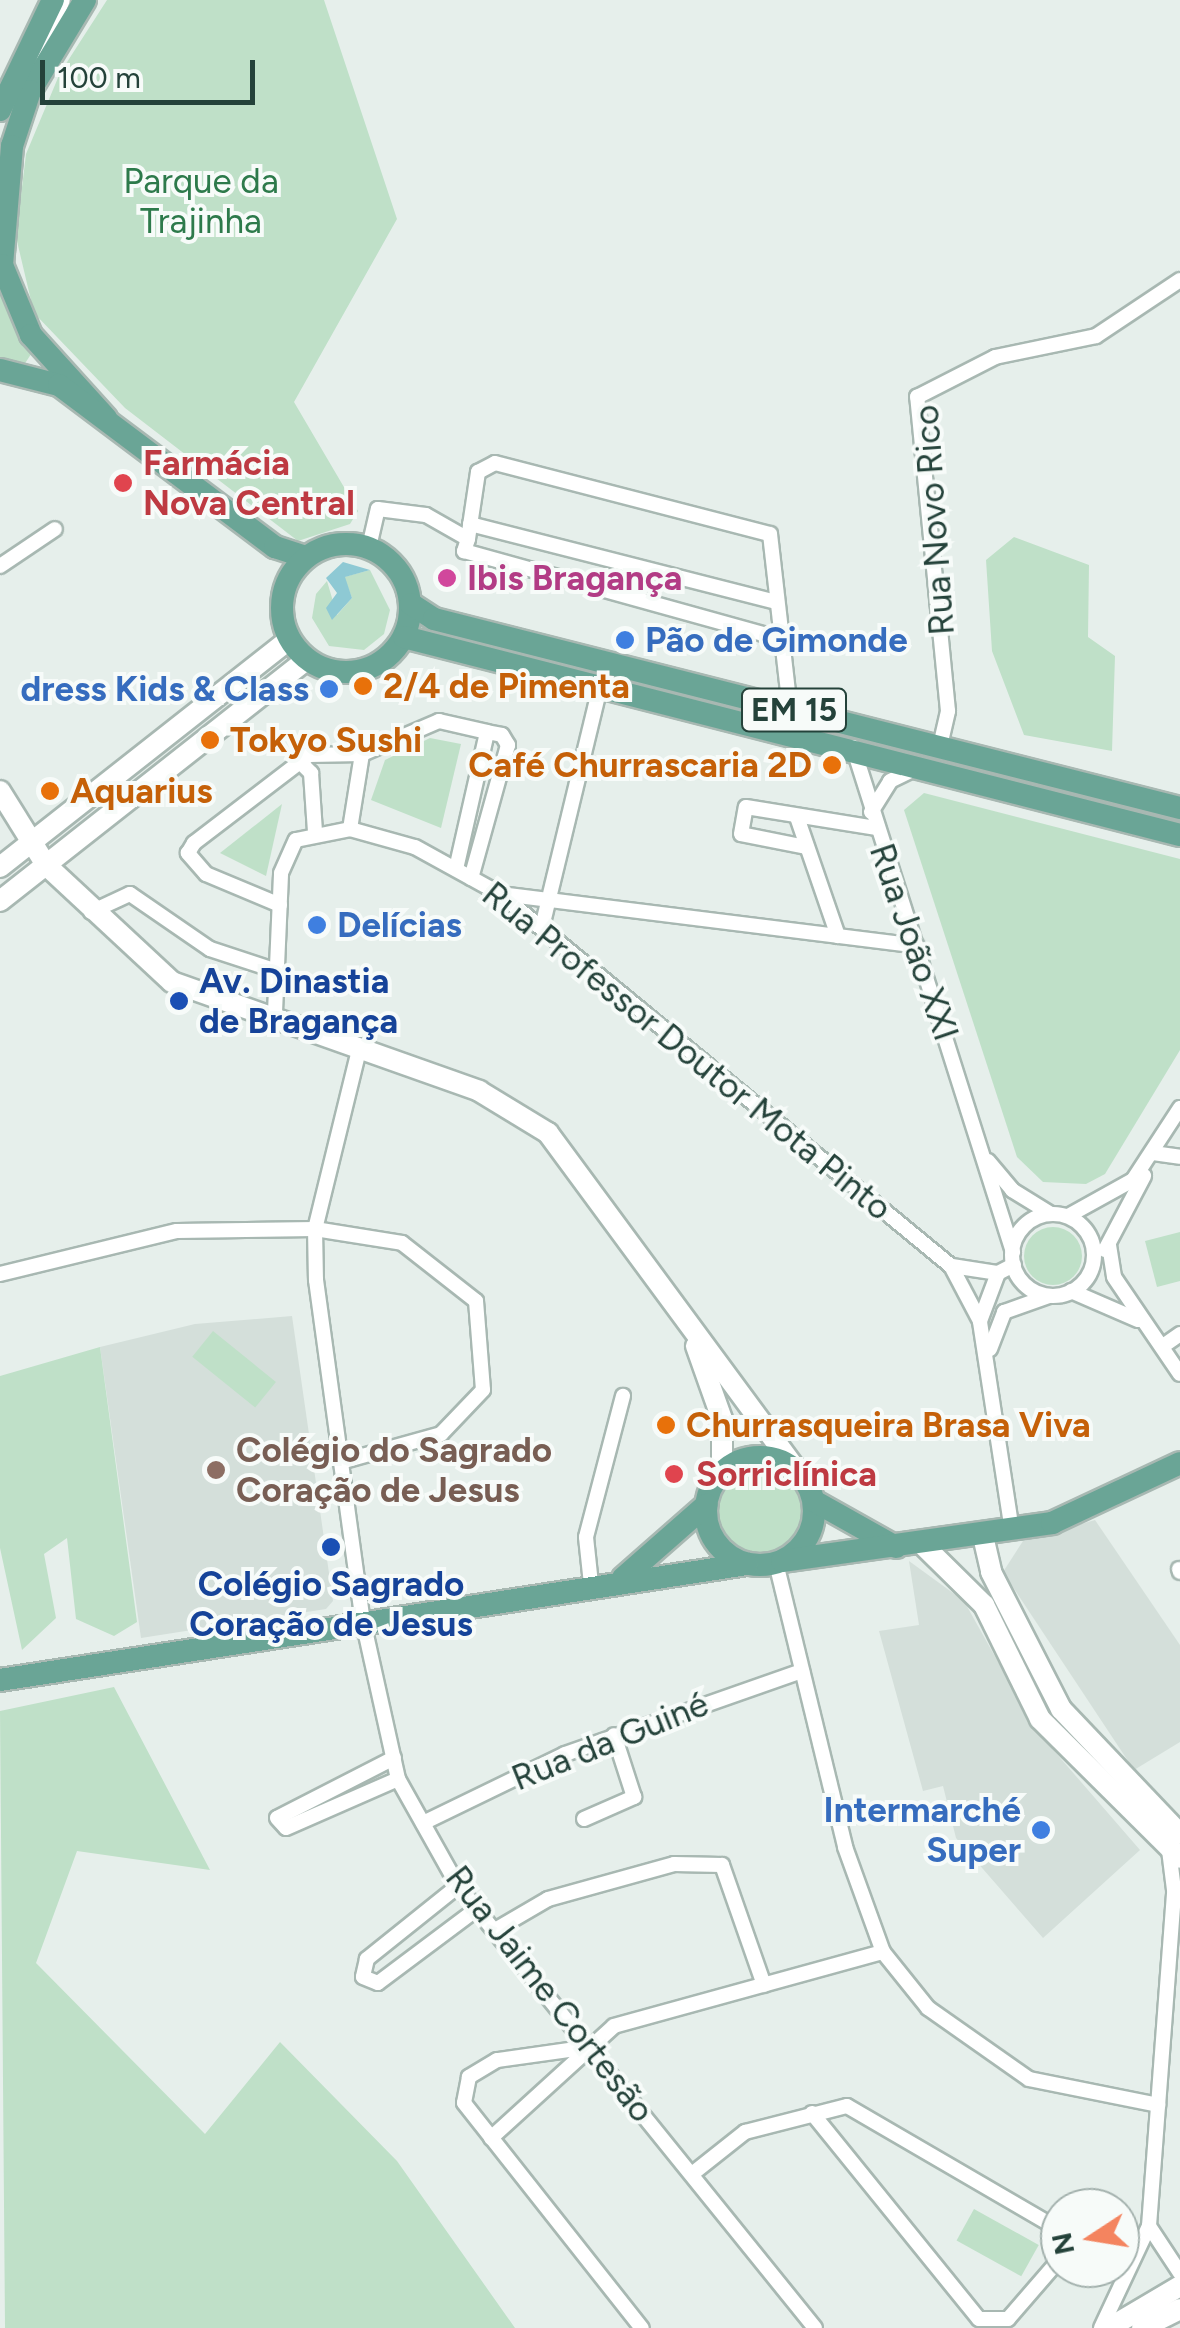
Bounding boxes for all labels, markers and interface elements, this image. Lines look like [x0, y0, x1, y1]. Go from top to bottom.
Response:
scale bar [45, 40, 260, 102]
text: 100 m [57, 59, 141, 96]
park label: Parque da Trajinha [123, 160, 279, 242]
street label: Rua Novo Rico [905, 403, 963, 637]
place label: Farmácia Nova Central [143, 442, 355, 524]
marker: Farmácia Nova Central [112, 472, 134, 494]
place label: Ibis Bragança [467, 557, 682, 599]
marker: Ibis Bragança [436, 567, 458, 589]
place label: Pão de Gimonde [645, 619, 908, 661]
marker: Pão de Gimonde [614, 629, 636, 651]
place label: 2/4 de Pimenta [383, 665, 630, 707]
place label: dress Kids & Class [20, 668, 309, 710]
marker: 2/4 de Pimenta [352, 675, 374, 697]
marker: dress Kids & Class [318, 678, 340, 700]
road number: EM 15 [739, 683, 849, 737]
place label: Tokyo Sushi [230, 719, 422, 761]
marker: Tokyo Sushi [199, 729, 221, 751]
place label: Café Churrascaria 2D [468, 744, 812, 786]
marker: Café Churrascaria 2D [821, 754, 843, 776]
place label: Aquarius [70, 770, 212, 812]
marker: Aquarius [39, 780, 61, 802]
street label: Rua João XXI [861, 838, 967, 1046]
street label: Rua Professor Doutor Mota Pinto [474, 873, 900, 1229]
place label: Delícias [337, 904, 462, 946]
marker: Delícias [306, 914, 328, 936]
place label: Av. Dinastia de Bragança [199, 960, 398, 1042]
marker: Av. Dinastia de Bragança [168, 990, 190, 1012]
place label: Churrasqueira Brasa Viva [686, 1404, 1091, 1446]
marker: Churrasqueira Brasa Viva [655, 1414, 677, 1436]
place label: Colégio do Sagrado Coração de Jesus [236, 1429, 552, 1511]
place label: Sorriclínica [696, 1453, 877, 1495]
marker: Colégio do Sagrado Coração de Jesus [205, 1459, 227, 1481]
marker: Sorriclínica [661, 1461, 687, 1487]
marker: Colégio Sagrado Coração de Jesus [320, 1536, 342, 1558]
place label: Colégio Sagrado Coração de Jesus [189, 1563, 473, 1645]
street label: Rua da Guiné [506, 1683, 714, 1799]
place label: Intermarché Super [824, 1789, 1021, 1871]
marker: Intermarché Super [1030, 1819, 1052, 1841]
street label: Rua Jaime Cortesão [437, 1858, 663, 2130]
north arrow [1040, 2188, 1140, 2288]
text: N [1044, 2230, 1081, 2258]

